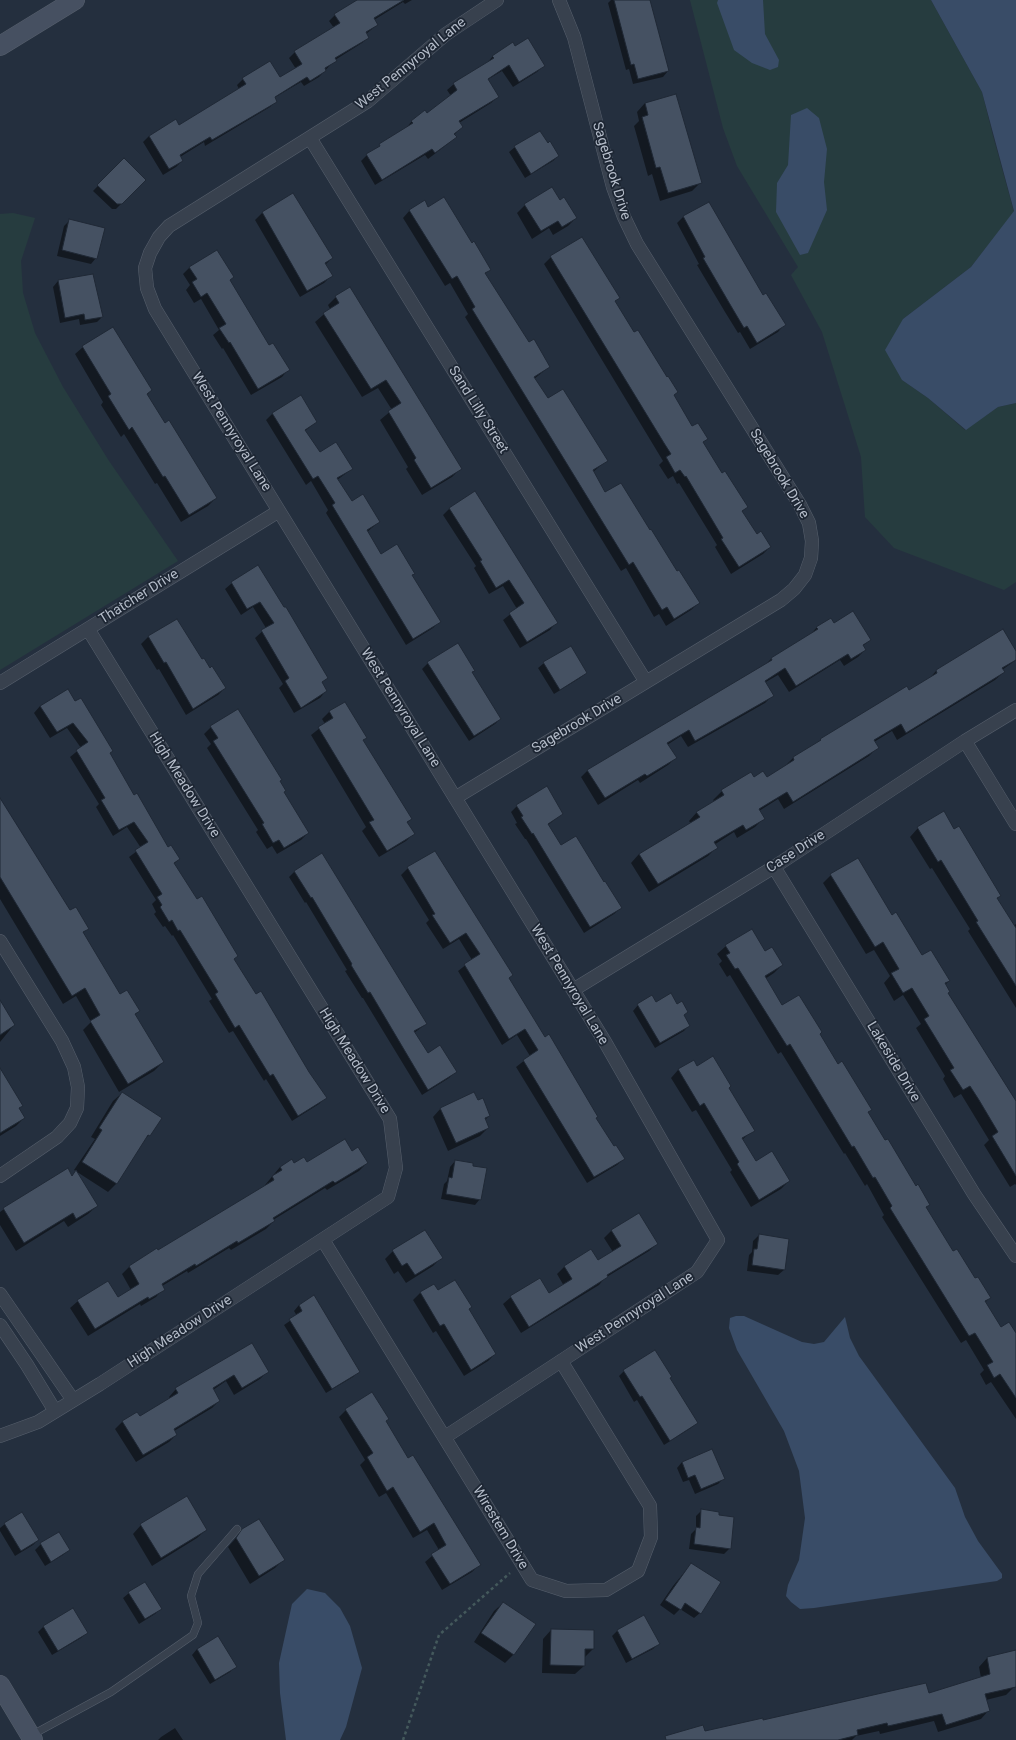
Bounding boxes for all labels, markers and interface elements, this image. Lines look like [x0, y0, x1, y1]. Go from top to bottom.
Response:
street label: West Pennyroyal Lane [352, 14, 470, 114]
street label: Sagebrook Drive [588, 120, 634, 222]
street label: Sand Lilly Street [444, 363, 512, 457]
street label: West Pennyroyal Lane [188, 369, 274, 495]
street label: Sagebrook Drive [746, 426, 812, 522]
street label: Thatcher Drive [96, 566, 182, 628]
street label: West Pennyroyal Lane [357, 645, 443, 771]
street label: Sagebrook Drive [529, 691, 625, 757]
street label: High Meadow Drive [145, 729, 223, 841]
street label: Case Drive [764, 827, 828, 877]
street label: West Pennyroyal Lane [527, 922, 611, 1048]
street label: High Meadow Drive [315, 1005, 393, 1117]
street label: Lakeside Drive [863, 1019, 923, 1105]
street label: West Pennyroyal Lane [573, 1269, 697, 1357]
street label: High Meadow Drive [125, 1292, 235, 1372]
street label: Wirestem Drive [469, 1483, 531, 1573]

